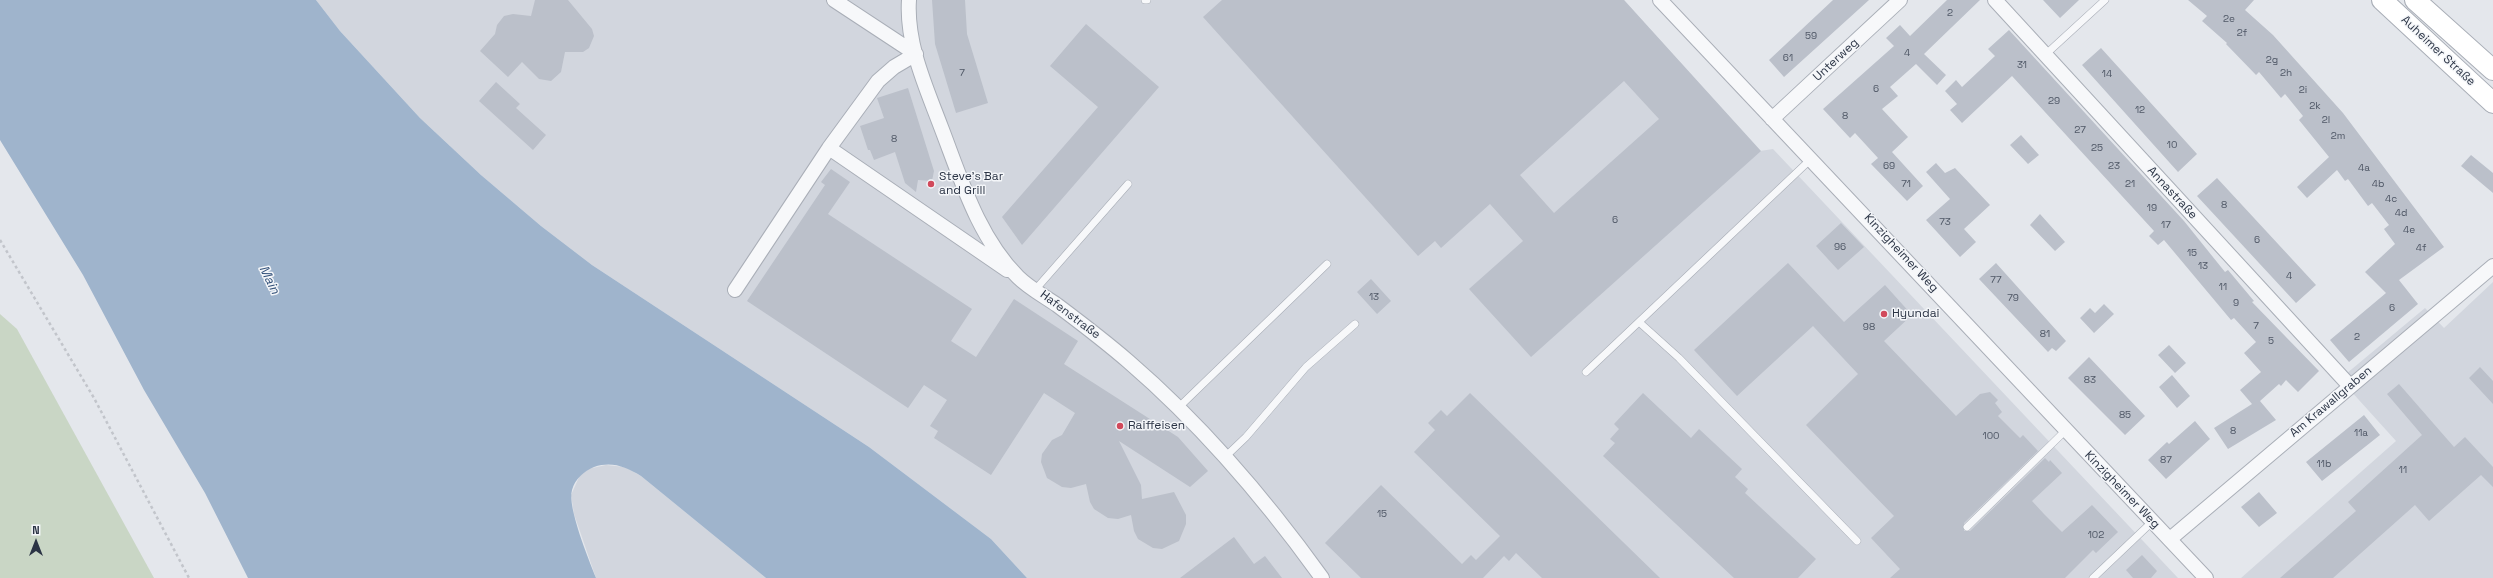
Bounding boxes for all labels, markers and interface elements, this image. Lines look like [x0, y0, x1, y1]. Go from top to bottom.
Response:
house number: 2 [1947, 7, 1953, 19]
house number: 2e [2223, 13, 2235, 25]
street label: Auheimer Straße [2398, 13, 2478, 89]
house number: 2f [2237, 27, 2247, 39]
house number: 59 [1805, 30, 1817, 42]
street label: Unterweg [1810, 35, 1862, 85]
house number: 4 [1904, 47, 1910, 59]
house number: 61 [1783, 52, 1793, 64]
house number: 2g [2266, 54, 2278, 66]
house number: 31 [2017, 59, 2027, 71]
house number: 7 [959, 67, 965, 79]
house number: 2h [2280, 67, 2292, 79]
house number: 14 [2102, 68, 2112, 80]
house number: 6 [1873, 83, 1879, 95]
house number: 2i [2299, 84, 2307, 96]
house number: 29 [2048, 95, 2060, 107]
house number: 2k [2309, 100, 2321, 112]
house number: 12 [2135, 104, 2145, 116]
house number: 8 [1842, 110, 1848, 122]
house number: 2l [2322, 114, 2330, 126]
house number: 27 [2074, 124, 2086, 136]
house number: 2m [2331, 130, 2345, 142]
house number: 8 [891, 133, 897, 145]
house number: 10 [2167, 139, 2177, 151]
house number: 25 [2091, 142, 2103, 154]
house number: 69 [1883, 160, 1895, 172]
house number: 23 [2108, 160, 2120, 172]
house number: 4a [2358, 162, 2370, 174]
street label: Annastraße [2144, 164, 2200, 222]
place label: Steve's Bar and Grill [939, 170, 1003, 198]
house number: 71 [1901, 178, 1911, 190]
house number: 21 [2125, 178, 2135, 190]
house number: 4b [2372, 178, 2384, 190]
marker: Steve's Bar and Grill [926, 179, 936, 189]
house number: 4c [2385, 193, 2397, 205]
house number: 8 [2221, 199, 2227, 211]
house number: 19 [2147, 202, 2157, 214]
house number: 4d [2395, 207, 2407, 219]
street label: Kinzigheimer Weg [1861, 211, 1941, 295]
house number: 6 [1612, 214, 1618, 226]
house number: 73 [1939, 216, 1951, 228]
house number: 17 [2161, 219, 2171, 231]
house number: 4e [2403, 224, 2415, 236]
house number: 6 [2254, 234, 2260, 246]
house number: 96 [1834, 241, 1846, 253]
house number: 4f [2416, 242, 2426, 254]
house number: 15 [2187, 247, 2197, 259]
house number: 13 [2198, 260, 2208, 272]
water label: Main [255, 263, 283, 297]
house number: 4 [2286, 270, 2292, 282]
house number: 77 [1990, 274, 2002, 286]
house number: 11 [2219, 281, 2227, 293]
street label: Hafenstraße [1037, 288, 1103, 342]
house number: 13 [1369, 291, 1379, 303]
house number: 79 [2007, 292, 2019, 304]
house number: 9 [2233, 297, 2239, 309]
house number: 6 [2389, 302, 2395, 314]
place label: Hyundai [1892, 307, 1939, 321]
marker: Hyundai [1879, 309, 1889, 319]
house number: 7 [2253, 320, 2259, 332]
house number: 98 [1863, 321, 1875, 333]
house number: 81 [2040, 328, 2050, 340]
house number: 2 [2354, 331, 2360, 343]
house number: 5 [2268, 335, 2274, 347]
street label: Am Krawallgraben [2287, 363, 2375, 441]
house number: 83 [2084, 374, 2096, 386]
house number: 85 [2119, 409, 2131, 421]
place label: Raiffeisen [1128, 419, 1185, 433]
marker: Raiffeisen [1115, 421, 1125, 431]
house number: 8 [2230, 425, 2236, 437]
house number: 11a [2354, 427, 2368, 439]
house number: 100 [1983, 430, 1999, 442]
street label: Kinzigheimer Weg [2081, 448, 2163, 532]
house number: 87 [2160, 454, 2172, 466]
house number: 11b [2317, 458, 2331, 470]
house number: 11 [2399, 464, 2407, 476]
house number: 15 [1377, 508, 1387, 520]
north arrow [16, 522, 56, 562]
text: N [32, 523, 40, 537]
house number: 102 [2088, 529, 2104, 541]

